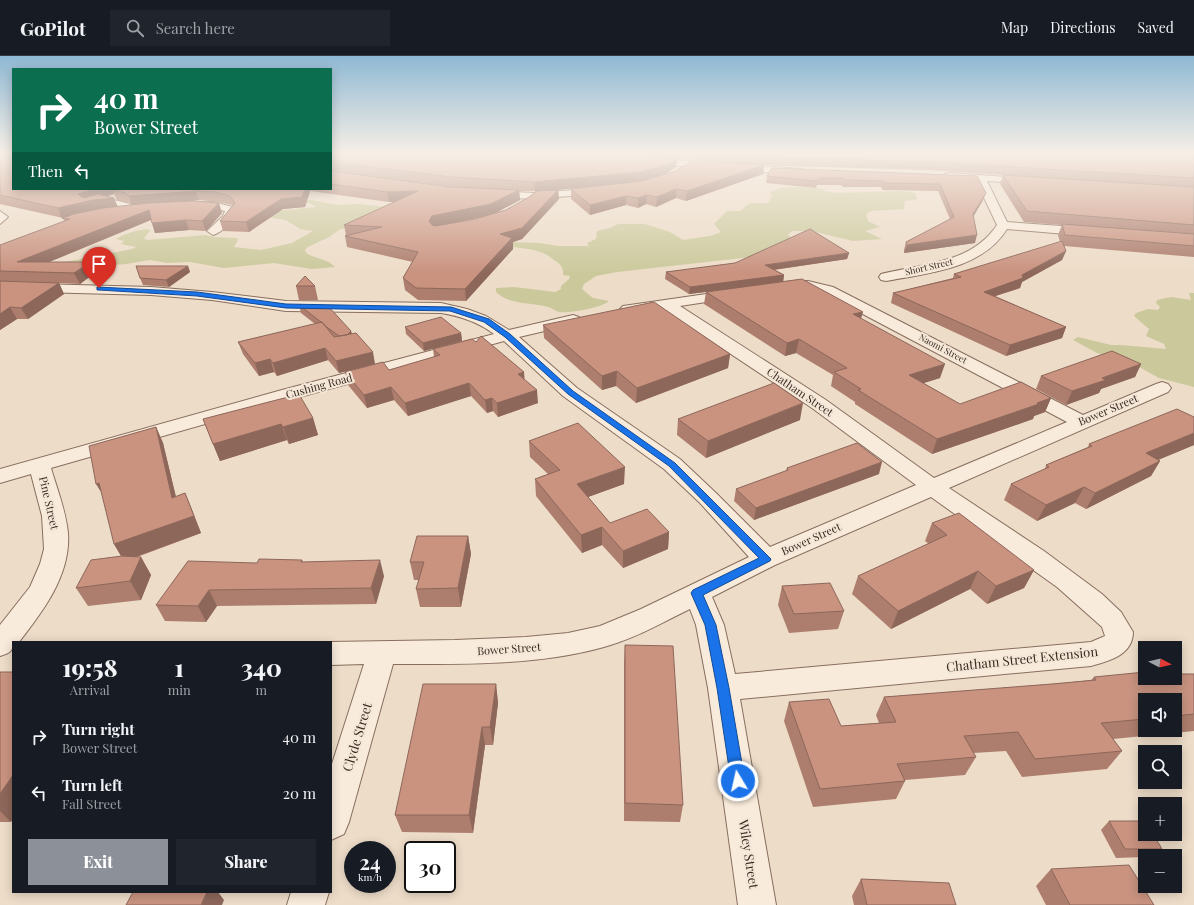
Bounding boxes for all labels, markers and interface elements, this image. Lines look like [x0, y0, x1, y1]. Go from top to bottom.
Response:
search box [110, 10, 390, 46]
text: GoPilot [20, 15, 86, 41]
icon: search [124, 17, 146, 39]
text: Search here [156, 18, 235, 38]
text: Map [1001, 18, 1028, 37]
text: Directions [1050, 18, 1116, 37]
text: Saved [1138, 18, 1174, 37]
text: 40 m [94, 79, 159, 116]
icon: right [28, 84, 80, 136]
text: Bower Street [94, 115, 198, 139]
icon: left [71, 160, 93, 182]
text: Then [28, 161, 63, 181]
pin [82, 247, 116, 288]
icon: arrive [88, 253, 110, 275]
street label: Short Street [904, 255, 955, 277]
street label: Naomi Street [917, 330, 970, 366]
street label: Chatham Street [764, 364, 837, 419]
street label: Cushing Road [284, 369, 355, 402]
street label: Bower Street [1076, 390, 1140, 429]
street label: Pine Street [36, 475, 63, 531]
street label: Bower Street [779, 519, 843, 558]
street label: Bower Street [477, 639, 541, 658]
north arrow [1138, 641, 1182, 685]
map controls [1138, 641, 1182, 893]
street label: Chatham Street Extension [945, 642, 1099, 675]
text: 19:58 [62, 651, 117, 683]
text: 1 [175, 651, 184, 683]
text: 340 [241, 651, 282, 683]
text: Arrival [70, 681, 110, 698]
text: min [168, 681, 191, 698]
text: m [256, 681, 267, 698]
button: sound [1138, 693, 1182, 737]
street label: Clyde Street [338, 700, 375, 773]
text: Turn right [62, 719, 135, 739]
icon: right [28, 726, 50, 748]
text: 40 m [283, 727, 316, 747]
text: Bower Street [62, 739, 137, 756]
button: search [1138, 745, 1182, 789]
position arrow [717, 760, 759, 802]
text: Turn left [62, 775, 123, 795]
icon: left [28, 782, 50, 804]
text: 20 m [283, 783, 316, 803]
text: Fall Street [62, 795, 121, 812]
button: + [1138, 797, 1182, 841]
street label: Wiley Street [735, 817, 763, 890]
button: Exit [28, 839, 168, 885]
button: Share [176, 839, 316, 885]
speed limit sign: 30 [404, 841, 456, 893]
text: 24 [359, 848, 381, 875]
button: − [1138, 849, 1182, 893]
text: km/h [358, 870, 382, 884]

